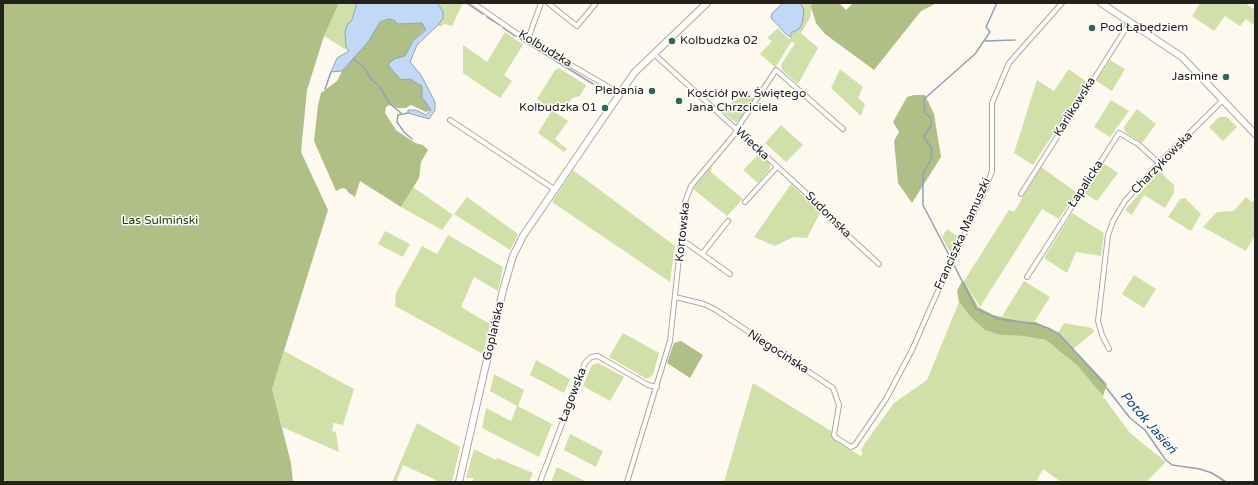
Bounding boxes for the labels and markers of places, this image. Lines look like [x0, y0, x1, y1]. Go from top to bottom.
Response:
place label: Pod Łąbędziem [1100, 21, 1188, 35]
marker: Pod Łąbędziem [1087, 23, 1097, 33]
place label: Kolbudzka 02 [680, 34, 758, 48]
marker: Kolbudzka 02 [667, 36, 677, 46]
place label: Jasmine [1172, 70, 1218, 84]
marker: Jasmine [1221, 72, 1231, 82]
place label: Plebania [595, 84, 644, 98]
marker: Plebania [647, 86, 657, 96]
place label: Kościół pw. Świętego Jana Chrzciciela [687, 87, 806, 115]
marker: Kościół pw. Świętego Jana Chrzciciela [674, 96, 684, 106]
place label: Kolbudzka 01 [519, 101, 597, 115]
marker: Kolbudzka 01 [600, 103, 610, 113]

